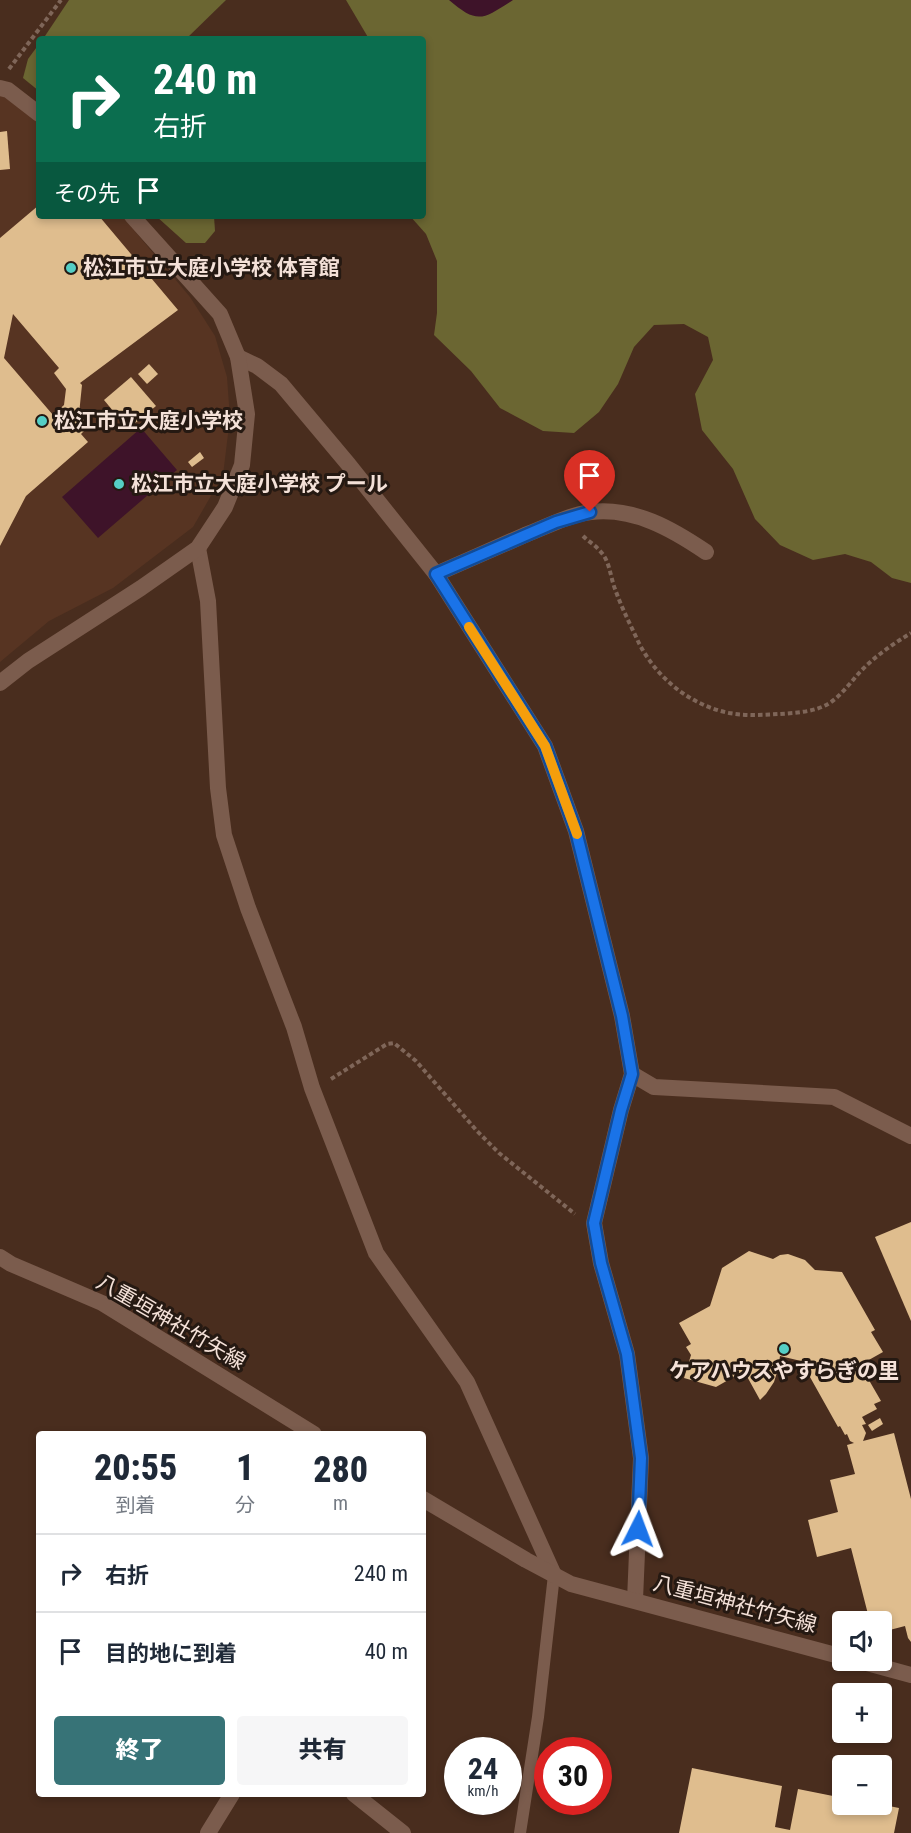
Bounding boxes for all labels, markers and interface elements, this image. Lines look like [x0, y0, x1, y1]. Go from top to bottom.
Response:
text: 240 m [153, 55, 258, 104]
icon: right [54, 60, 132, 138]
text: 右折 [153, 111, 207, 143]
icon: arrive [132, 174, 165, 207]
text: その先 [54, 181, 120, 206]
place label: 松江市立大庭小学校 体育館 [83, 256, 340, 280]
marker: 松江市立大庭小学校 体育館 [64, 261, 78, 275]
place label: 松江市立大庭小学校 [54, 409, 243, 433]
marker: 松江市立大庭小学校 [35, 414, 49, 428]
pin [564, 450, 615, 512]
icon: arrive [573, 459, 606, 492]
place label: 松江市立大庭小学校 プール [131, 472, 388, 496]
marker: 松江市立大庭小学校 プール [112, 477, 126, 491]
street label: 八重垣神社竹矢線 [92, 1270, 250, 1374]
marker: ケアハウスやすらぎの里 [777, 1342, 791, 1356]
place label: ケアハウスやすらぎの里 [669, 1359, 899, 1383]
text: 20:55 [94, 1447, 177, 1489]
text: 1 [236, 1447, 254, 1489]
text: 280 [313, 1449, 368, 1491]
text: m [333, 1491, 348, 1515]
text: 到着 [116, 1493, 156, 1517]
text: 分 [235, 1493, 255, 1517]
position arrow [606, 1497, 670, 1561]
icon: right [54, 1557, 87, 1590]
text: 240 m [354, 1561, 408, 1586]
text: 右折 [105, 1563, 149, 1588]
street label: 八重垣神社竹矢線 [651, 1571, 819, 1637]
map controls [832, 1611, 892, 1815]
button: sound [832, 1611, 892, 1671]
icon: arrive [54, 1635, 87, 1668]
text: 40 m [365, 1639, 408, 1664]
text: 目的地に到着 [105, 1641, 237, 1666]
button: + [832, 1683, 892, 1743]
button: 終了 [54, 1716, 225, 1785]
button: 共有 [237, 1716, 408, 1785]
speed limit sign: 30 [534, 1737, 612, 1815]
text: 24 [468, 1751, 498, 1786]
button: − [832, 1755, 892, 1815]
text: km/h [468, 1782, 498, 1800]

